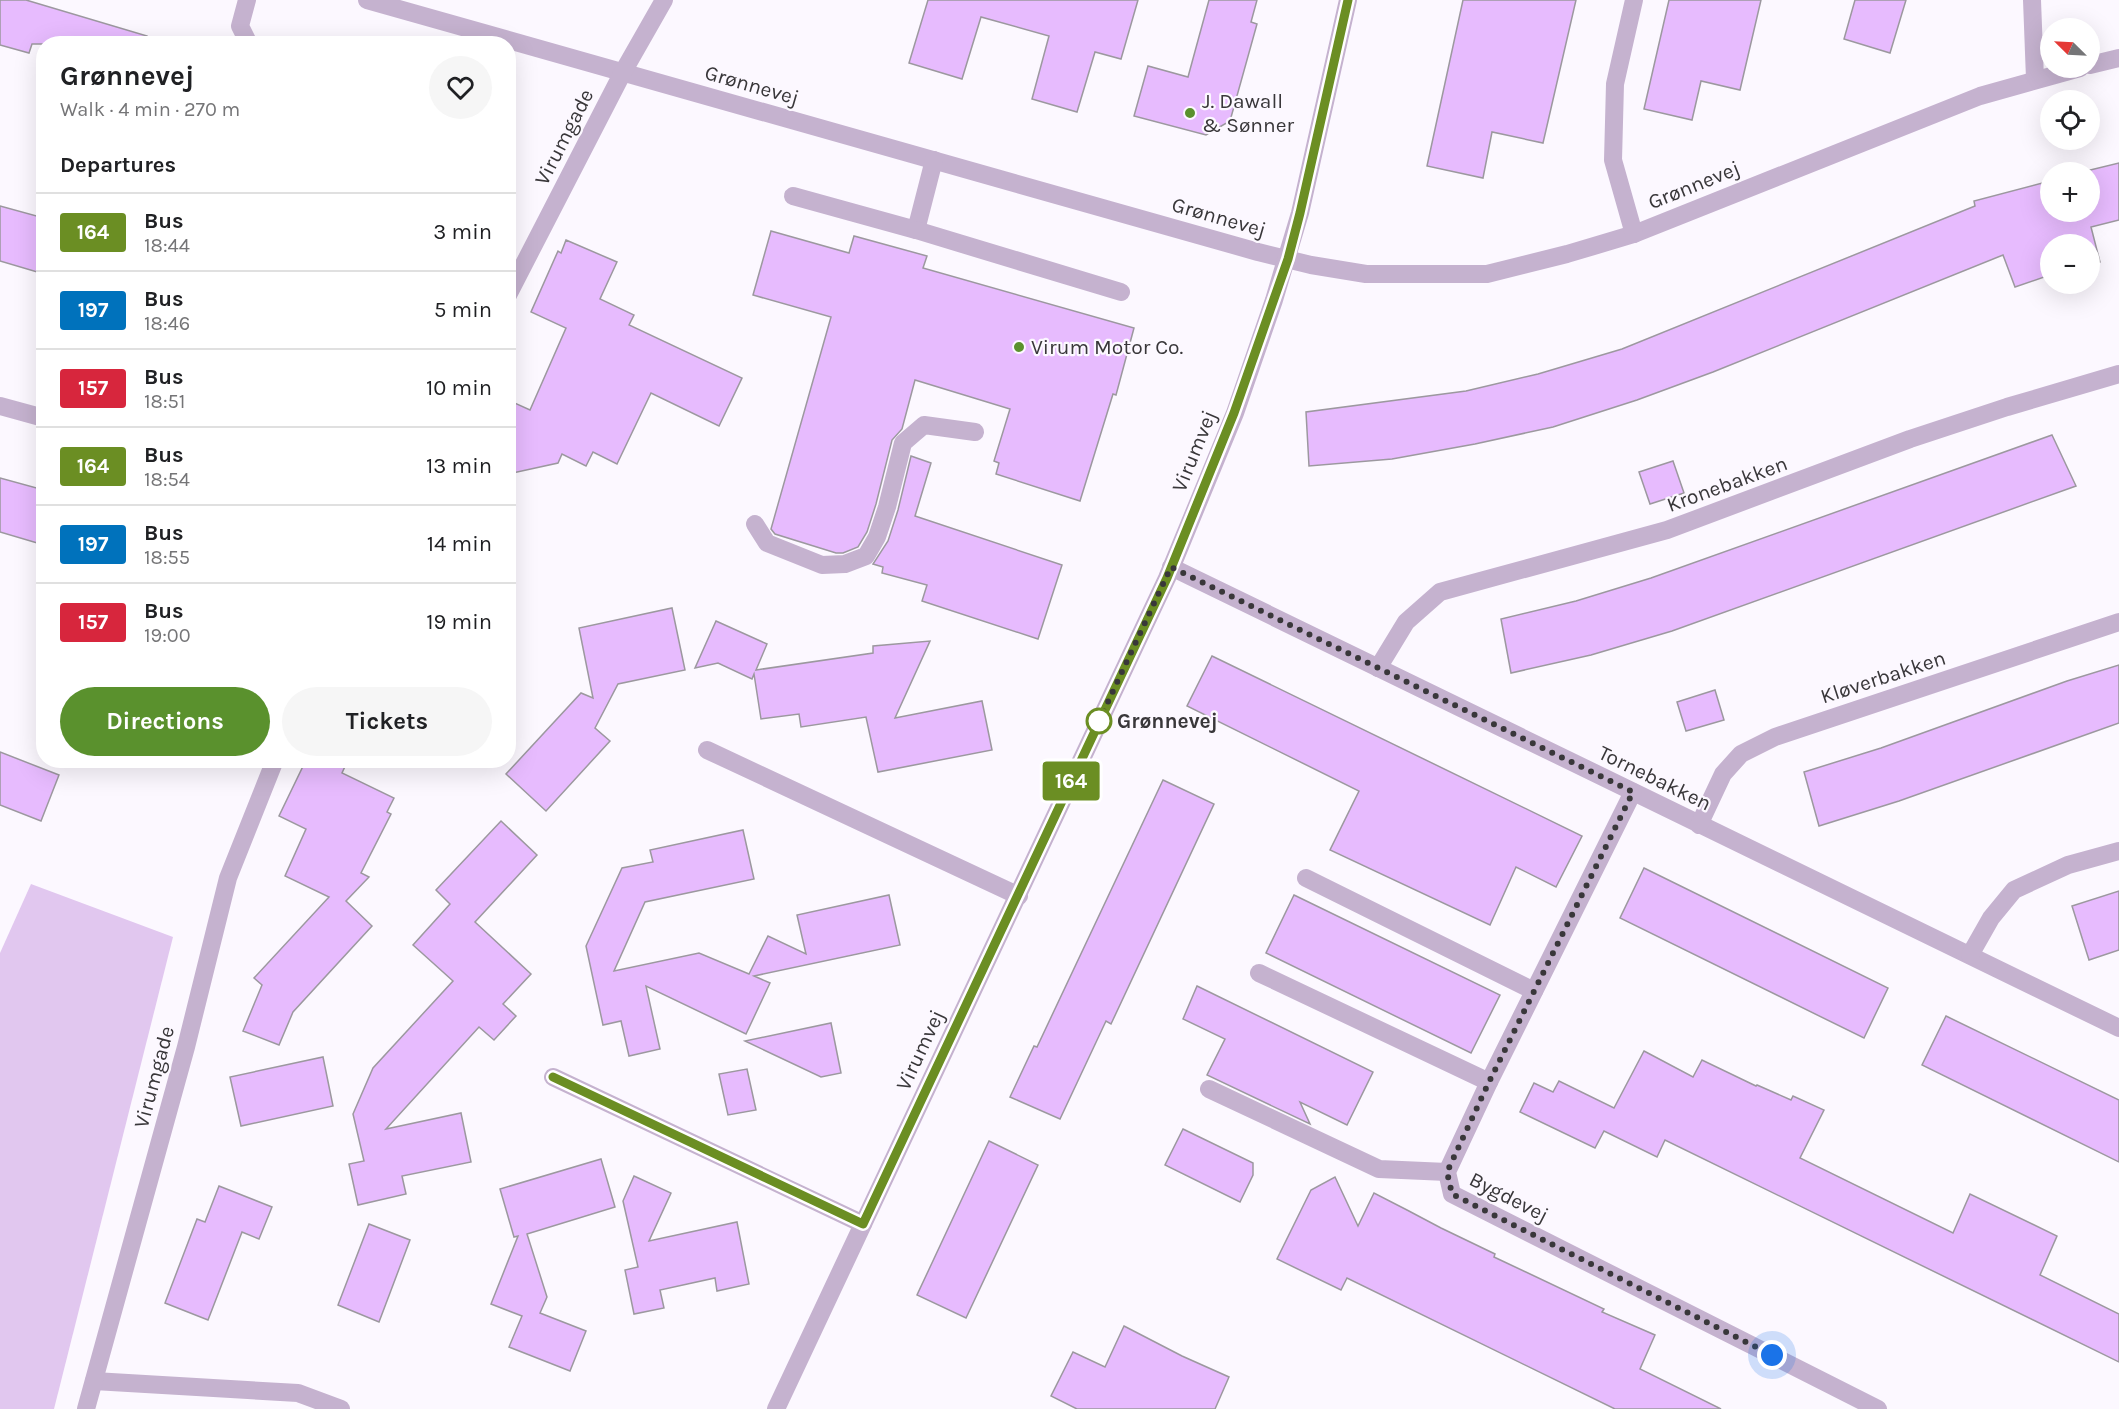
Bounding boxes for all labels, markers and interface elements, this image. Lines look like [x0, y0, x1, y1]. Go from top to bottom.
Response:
north arrow [2040, 18, 2100, 78]
map controls [2040, 18, 2100, 294]
button: heart [429, 56, 492, 119]
text: Grønnevej [60, 59, 194, 92]
street label: Grønnevej [702, 60, 802, 110]
street label: Virumgade [530, 85, 598, 189]
place label: J. Dawall & Sønner [1202, 89, 1294, 137]
button: locate [2040, 90, 2100, 150]
text: Walk · 4 min · 270 m [60, 98, 240, 121]
marker: J. Dawall & Sønner [1183, 106, 1197, 120]
text: Departures [60, 152, 176, 178]
street label: Grønnevej [1645, 156, 1743, 214]
button: + [2040, 162, 2100, 222]
street label: Grønnevej [1169, 192, 1269, 242]
text: Bus [144, 208, 184, 234]
text: 3 min [433, 219, 492, 245]
text: 164 [77, 220, 109, 244]
text: 18:44 [144, 234, 190, 257]
button: − [2040, 234, 2100, 294]
text: Bus [144, 286, 184, 312]
text: 5 min [434, 297, 492, 323]
text: 197 [78, 298, 108, 322]
text: 18:46 [144, 312, 190, 335]
place label: Virum Motor Co. [1031, 335, 1184, 359]
marker: Virum Motor Co. [1012, 340, 1026, 354]
text: Bus [144, 364, 184, 390]
text: 10 min [426, 375, 492, 401]
text: 157 [78, 376, 108, 400]
text: 18:51 [144, 390, 185, 413]
street label: Virumvej [1167, 407, 1221, 495]
text: Bus [144, 442, 184, 468]
street label: Kronebakken [1663, 451, 1791, 517]
text: 13 min [426, 453, 492, 479]
text: 164 [77, 454, 109, 478]
text: 18:54 [144, 468, 190, 491]
text: Bus [144, 520, 184, 546]
text: 14 min [427, 531, 492, 557]
text: 197 [78, 532, 108, 556]
text: 18:55 [144, 546, 190, 569]
text: Bus [144, 598, 184, 624]
text: 19 min [426, 609, 492, 635]
text: 157 [78, 610, 108, 634]
text: 19:00 [144, 624, 191, 647]
street label: Kløverbakken [1817, 645, 1949, 709]
button: Directions [60, 687, 270, 756]
button: Tickets [282, 687, 492, 756]
marker: Grønnevej [1086, 708, 1112, 734]
place label: Grønnevej [1117, 709, 1218, 733]
street label: Tornebakken [1595, 740, 1715, 816]
line badge: 164 [1036, 762, 1106, 800]
text: 164 [1055, 769, 1087, 793]
street label: Virumvej [891, 1006, 949, 1094]
street label: Virumgade [129, 1023, 179, 1131]
street label: Bygdevej [1465, 1167, 1553, 1227]
your location [1757, 1340, 1787, 1370]

